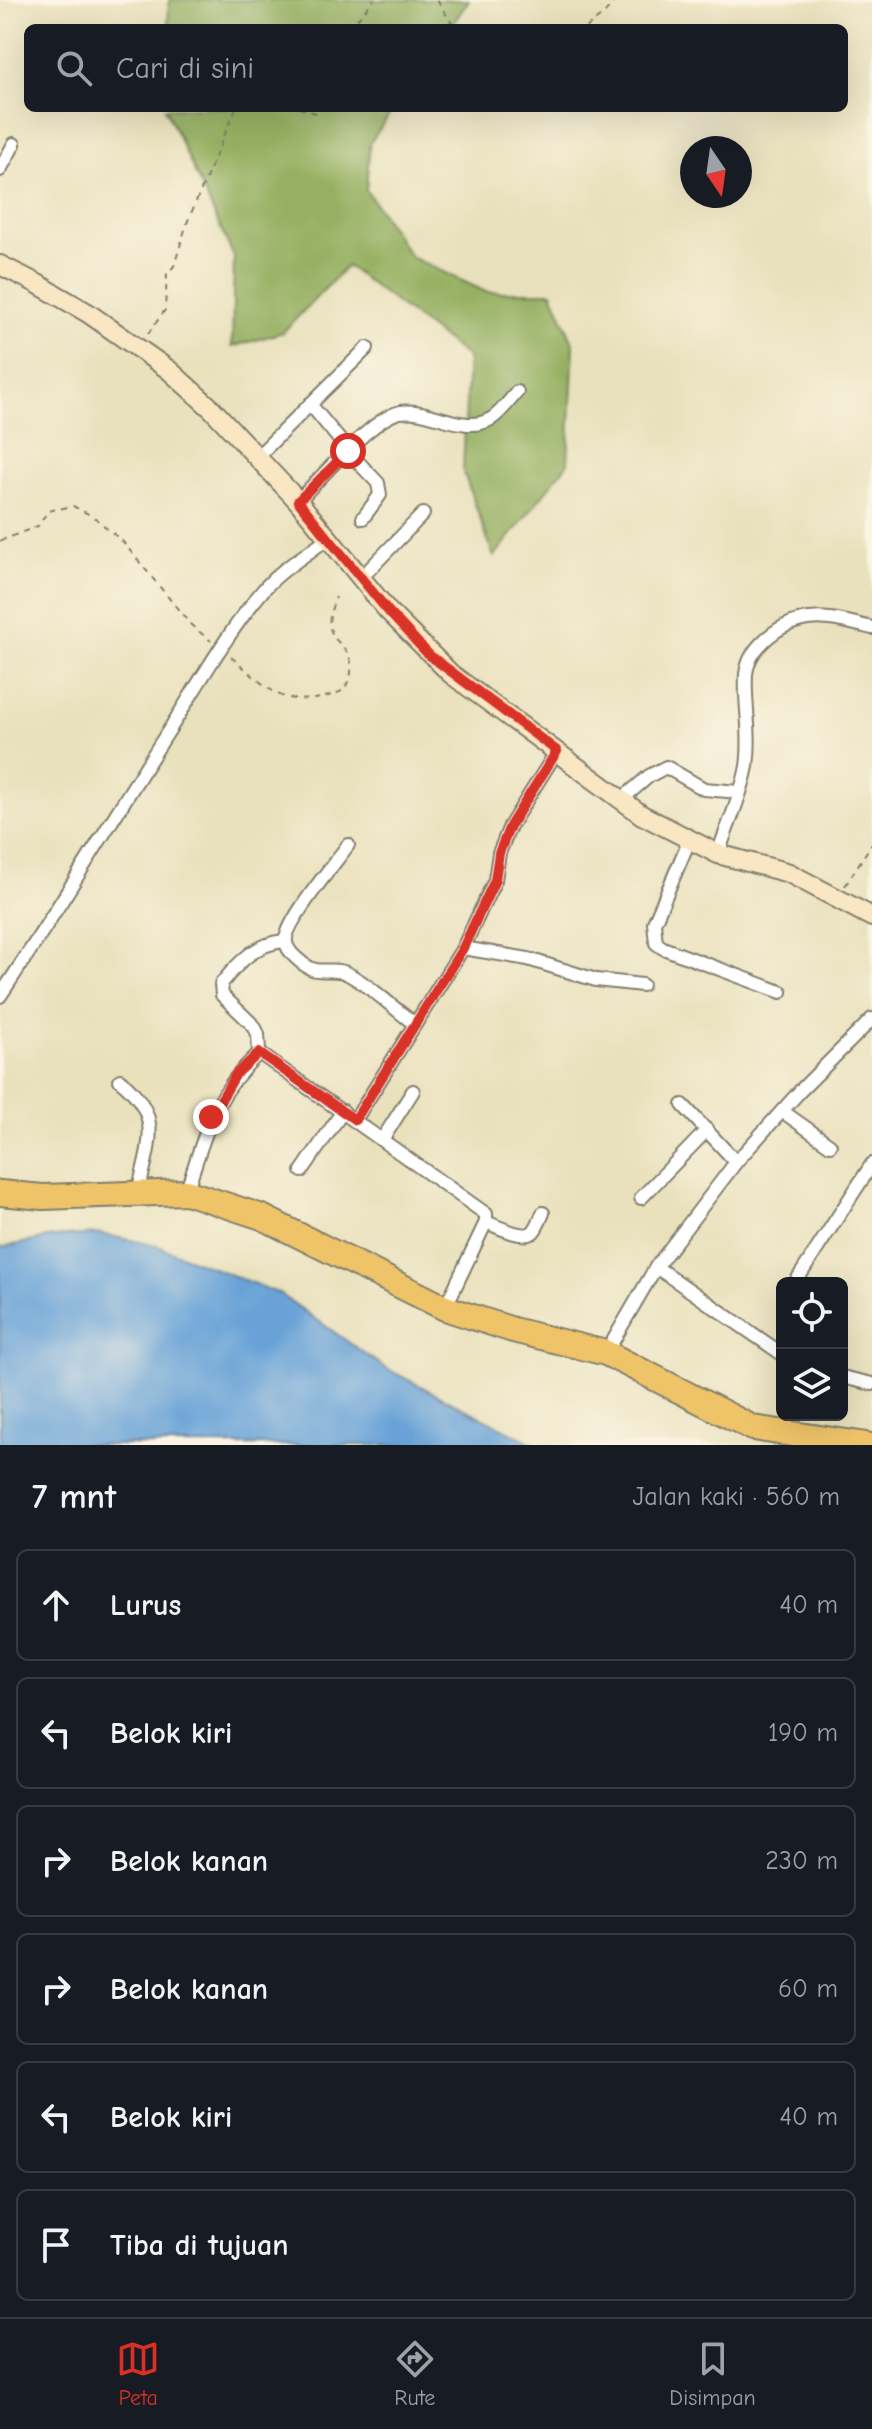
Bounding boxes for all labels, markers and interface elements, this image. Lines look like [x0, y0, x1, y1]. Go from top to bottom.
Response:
search box [24, 24, 848, 112]
icon: search [52, 46, 96, 90]
text: Cari di sini [116, 51, 254, 86]
north arrow [680, 136, 752, 208]
route start [330, 433, 366, 469]
route end [193, 1099, 229, 1135]
map controls [776, 1277, 848, 1421]
button: locate [776, 1277, 848, 1349]
button: layers [776, 1349, 848, 1421]
text: 7 mnt [32, 1477, 116, 1517]
text: Jalan kaki · 560 m [632, 1482, 840, 1512]
icon: ahead [34, 1583, 78, 1627]
text: Lurus [110, 1588, 181, 1623]
text: 40 m [779, 1590, 838, 1620]
icon: left [34, 1711, 78, 1755]
text: Belok kiri [110, 1716, 232, 1751]
text: 190 m [768, 1718, 838, 1748]
icon: right [34, 1839, 78, 1883]
text: Belok kanan [110, 1844, 268, 1879]
text: 230 m [765, 1846, 838, 1876]
icon: right [34, 1967, 78, 2011]
text: Belok kanan [110, 1972, 268, 2007]
text: 60 m [778, 1974, 838, 2004]
icon: left [34, 2095, 78, 2139]
text: Belok kiri [110, 2100, 232, 2135]
text: 40 m [779, 2102, 838, 2132]
icon: arrive [34, 2223, 78, 2267]
text: Tiba di tujuan [110, 2228, 289, 2263]
tab: Peta [116, 2337, 160, 2411]
tab: Rute [393, 2337, 437, 2411]
tab: Disimpan [669, 2337, 756, 2411]

